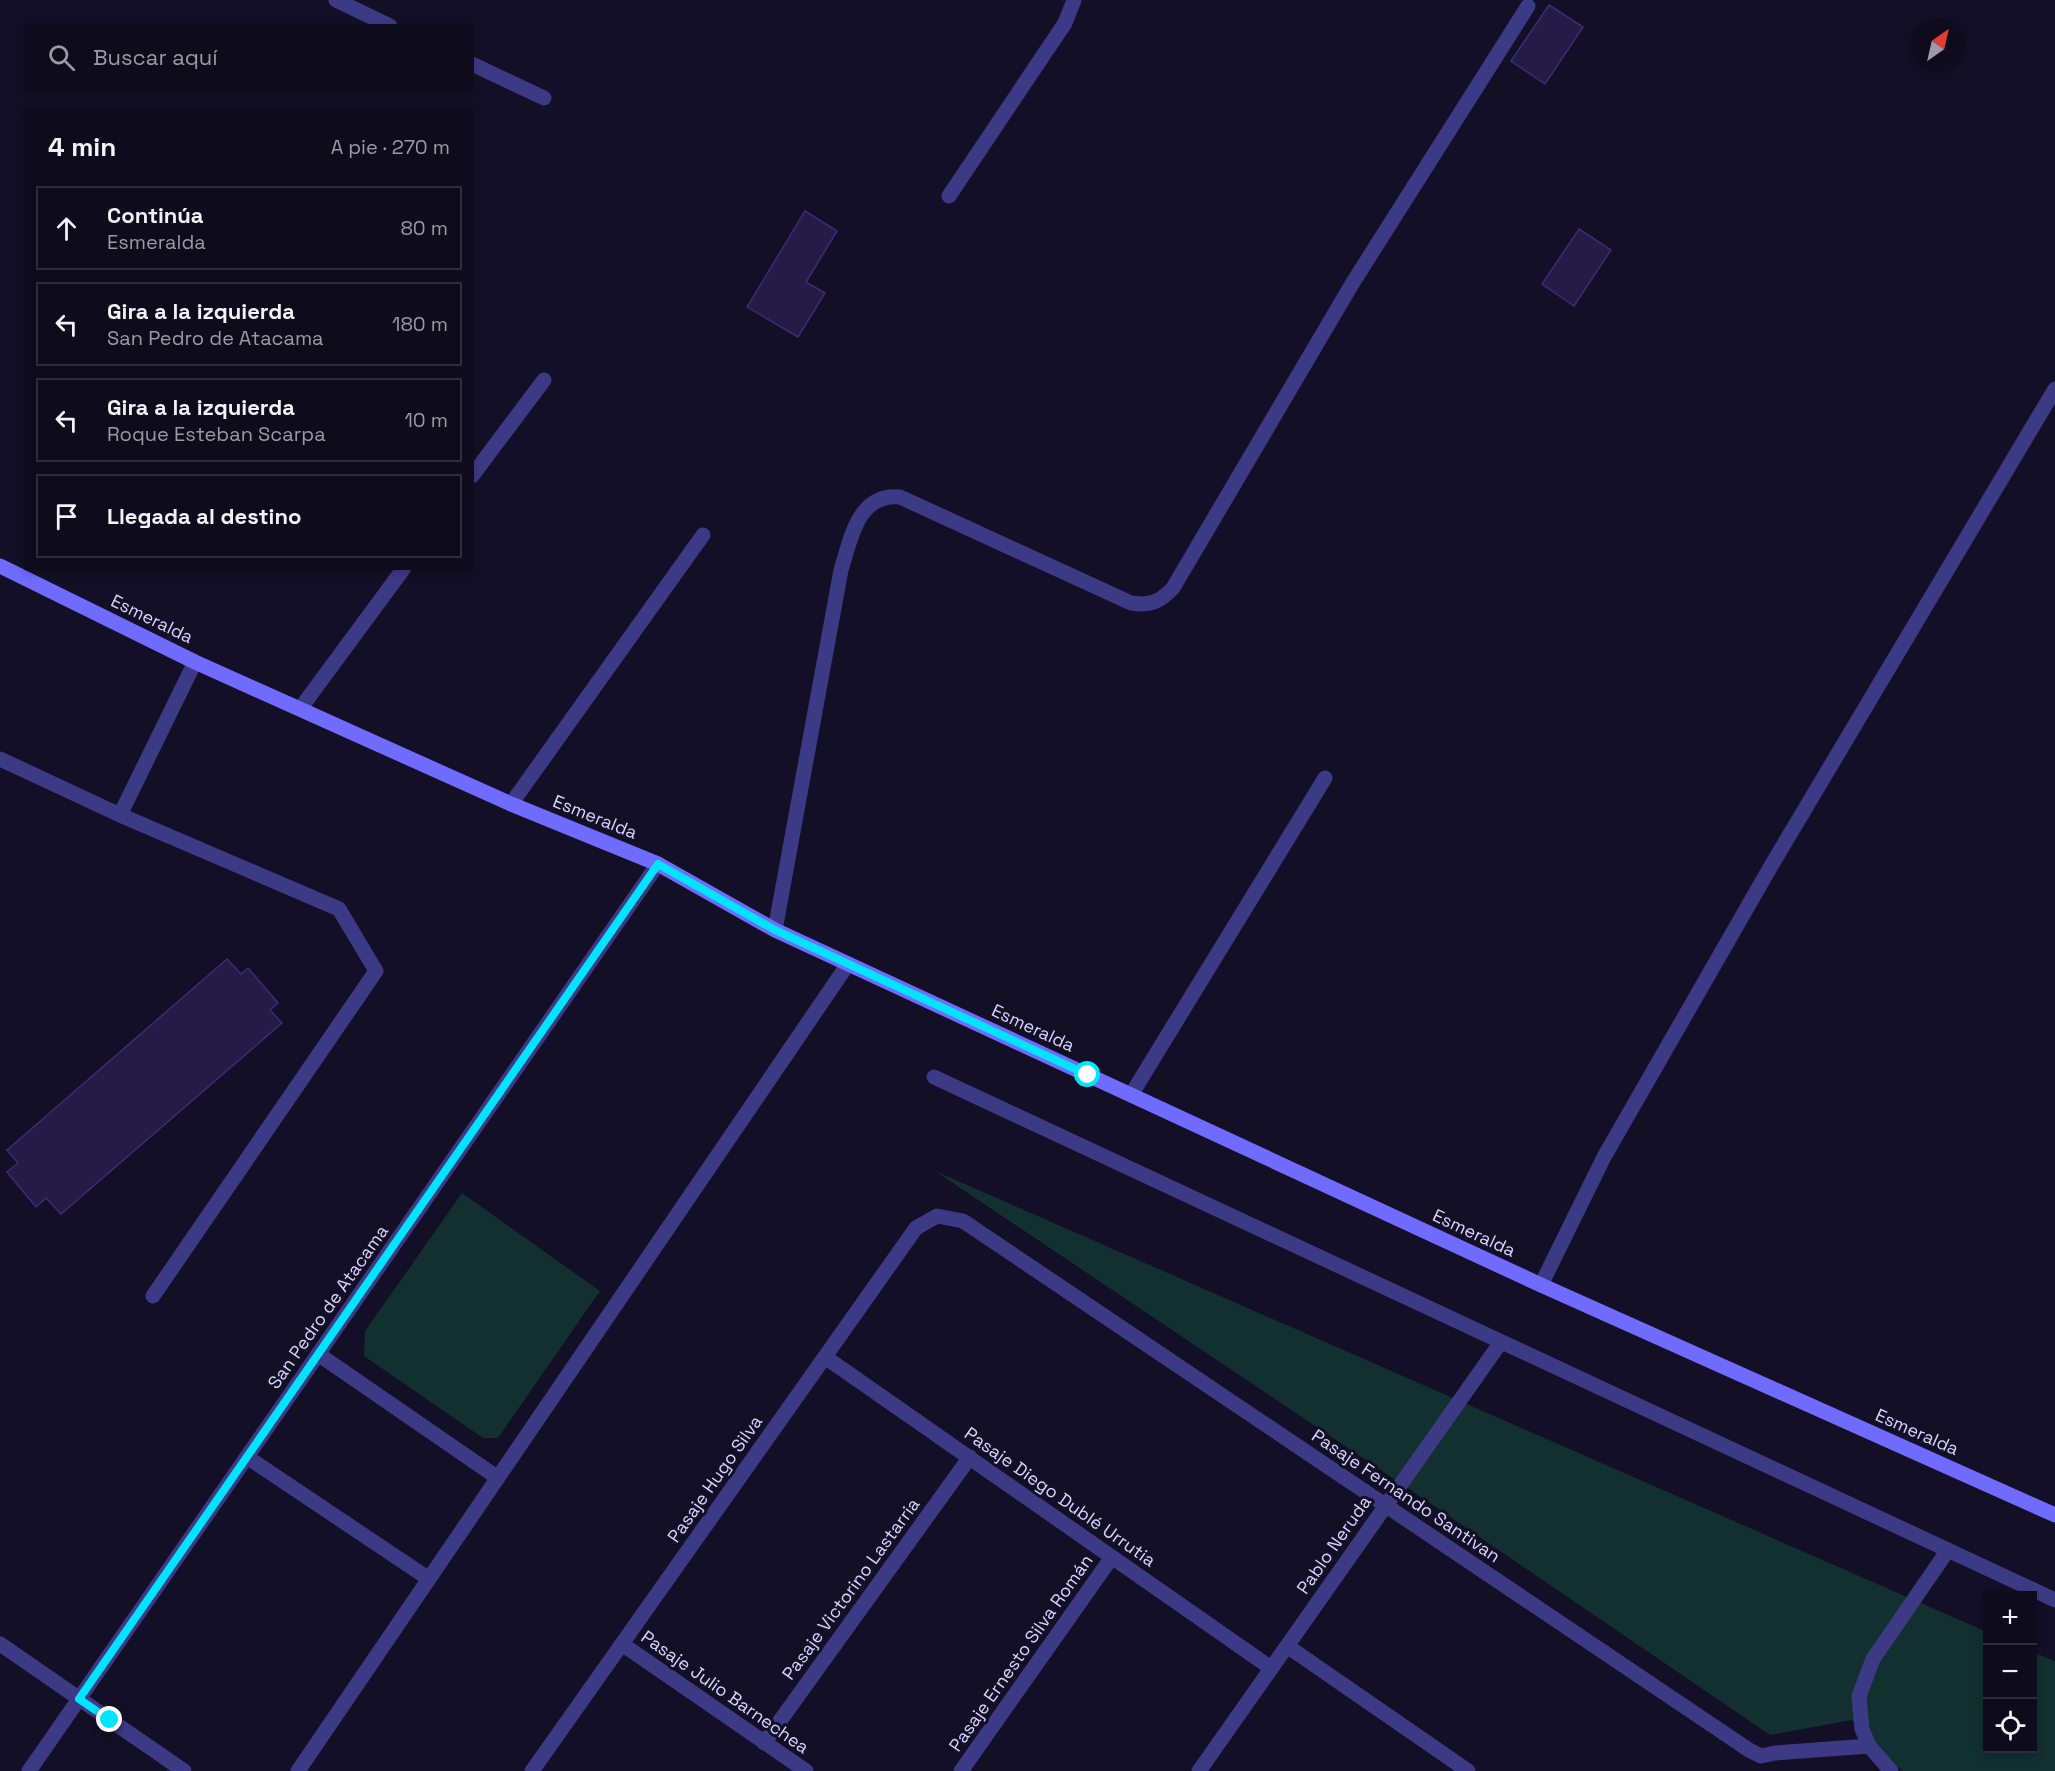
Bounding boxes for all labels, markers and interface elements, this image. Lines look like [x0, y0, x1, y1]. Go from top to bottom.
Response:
north arrow [1911, 18, 1965, 72]
search box [24, 24, 474, 90]
icon: search [45, 41, 78, 74]
text: Buscar aquí [93, 43, 218, 71]
text: 4 min [48, 130, 116, 164]
text: A pie · 270 m [331, 134, 450, 160]
text: Continúa [107, 201, 203, 229]
icon: ahead [50, 212, 83, 245]
text: 80 m [400, 215, 448, 241]
text: Esmeralda [107, 229, 206, 255]
text: Gira a la izquierda [107, 297, 295, 325]
icon: left [50, 308, 83, 341]
text: 180 m [392, 311, 448, 337]
text: San Pedro de Atacama [107, 325, 324, 351]
text: Gira a la izquierda [107, 393, 295, 421]
icon: left [50, 404, 83, 437]
text: 10 m [404, 407, 448, 433]
text: Roque Esteban Scarpa [107, 421, 326, 447]
icon: arrive [50, 500, 83, 533]
text: Llegada al destino [107, 502, 301, 530]
street label: Esmeralda [107, 589, 197, 648]
street label: Esmeralda [550, 789, 641, 844]
street label: Esmeralda [988, 998, 1078, 1057]
route start [1074, 1061, 1100, 1087]
street label: Esmeralda [1429, 1203, 1519, 1262]
street label: San Pedro de Atacama [262, 1220, 393, 1393]
street label: Esmeralda [1872, 1403, 1963, 1460]
street label: Pasaje Hugo Silva [662, 1411, 767, 1547]
street label: Pasaje Diego Dublé Urrutia [960, 1422, 1160, 1572]
street label: Pasaje Fernando Santivan [1307, 1424, 1505, 1567]
street label: Pablo Neruda [1291, 1491, 1376, 1598]
street label: Pasaje Victorino Lastarria [777, 1493, 924, 1684]
street label: Pasaje Ernesto Silva Román [944, 1550, 1098, 1756]
map controls [1983, 1591, 2037, 1753]
button: + [1983, 1591, 2037, 1645]
street label: Pasaje Julio Barnechea [637, 1625, 814, 1758]
button: − [1983, 1645, 2037, 1699]
button: locate [1983, 1699, 2037, 1753]
route end [96, 1706, 122, 1732]

